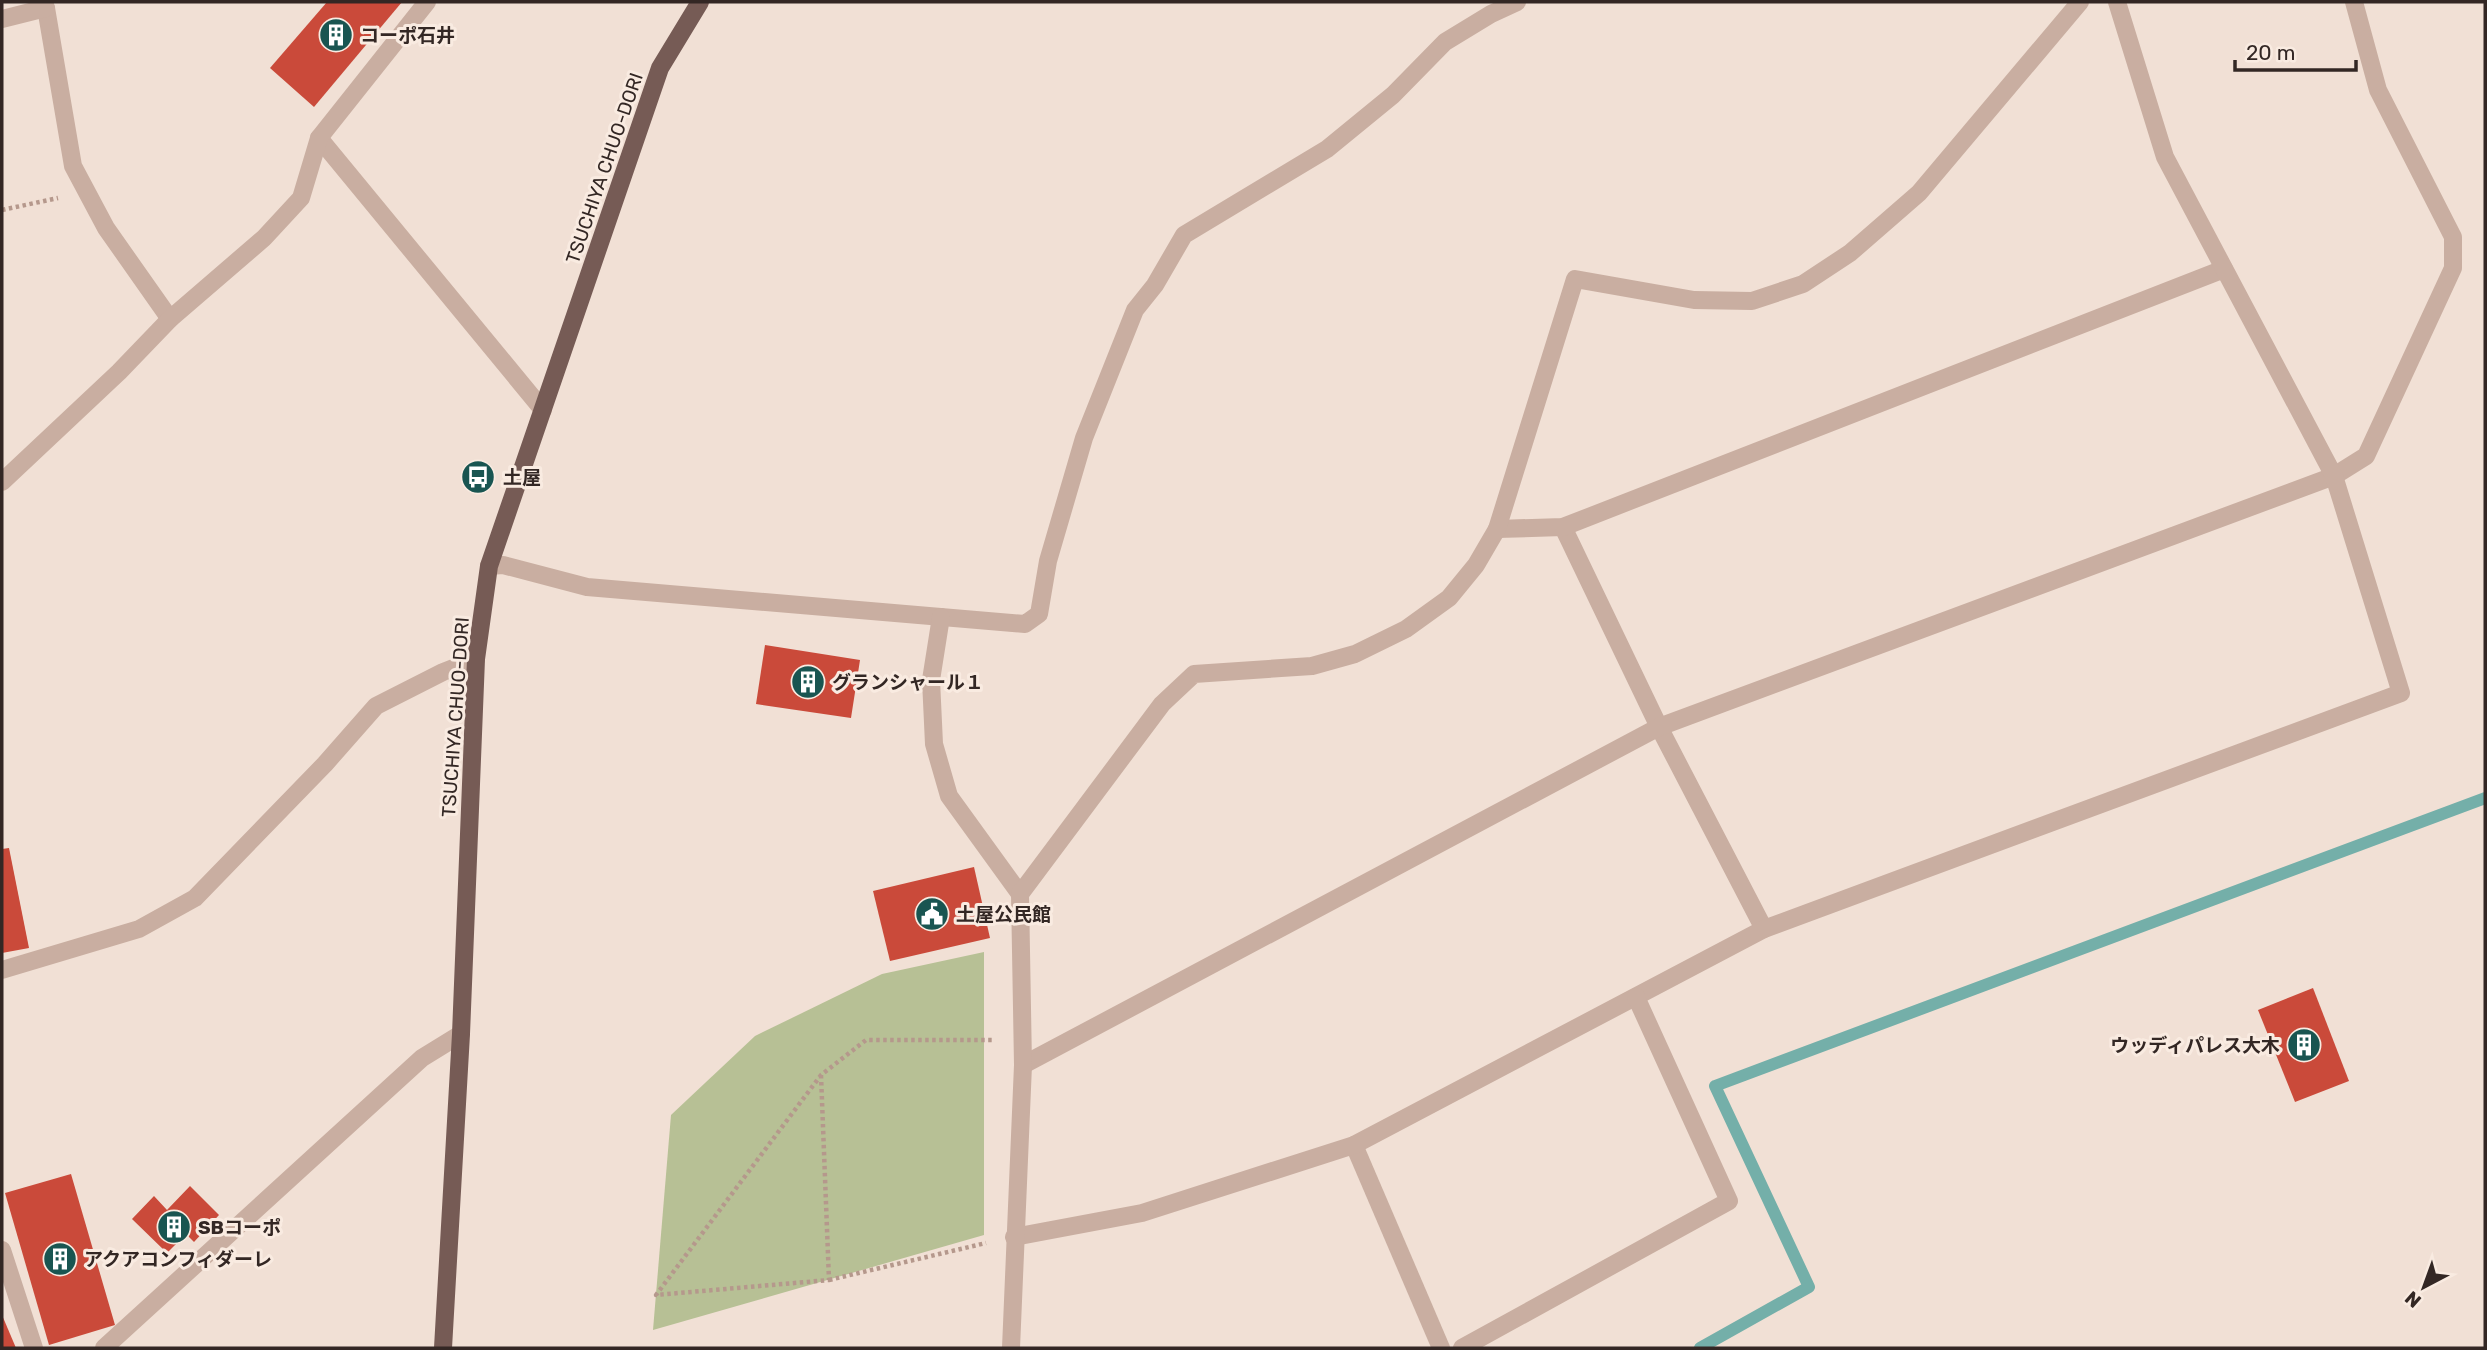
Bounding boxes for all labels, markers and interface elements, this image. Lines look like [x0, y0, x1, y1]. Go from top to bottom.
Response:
building icon: コーポ石井 [317, 16, 355, 54]
place label: コーポ石井 [360, 24, 455, 47]
scale bar [2235, 28, 2356, 72]
text: 20 m [2246, 40, 2295, 65]
street label: TSUCHIYA CHUO-DORI [561, 70, 648, 267]
bus stop icon: 土屋 [459, 458, 497, 496]
place label: 土屋 [503, 466, 541, 489]
street label: TSUCHIYA CHUO-DORI [437, 616, 474, 818]
building icon: グランシャール１ [789, 663, 827, 701]
place label: グランシャール１ [832, 671, 984, 694]
public building icon: 土屋公民館 [913, 895, 951, 933]
place label: 土屋公民館 [956, 903, 1051, 926]
building icon: ウッディパレス大木 [2285, 1026, 2323, 1064]
place label: ウッディパレス大木 [2110, 1034, 2280, 1057]
building icon: SBコーポ [155, 1208, 193, 1246]
place label: SBコーポ [198, 1216, 281, 1239]
building icon: アクアコンフィダーレ [41, 1240, 79, 1278]
place label: アクアコンフィダーレ [84, 1248, 272, 1271]
north arrow [2389, 1252, 2459, 1322]
text: N [2400, 1286, 2426, 1313]

